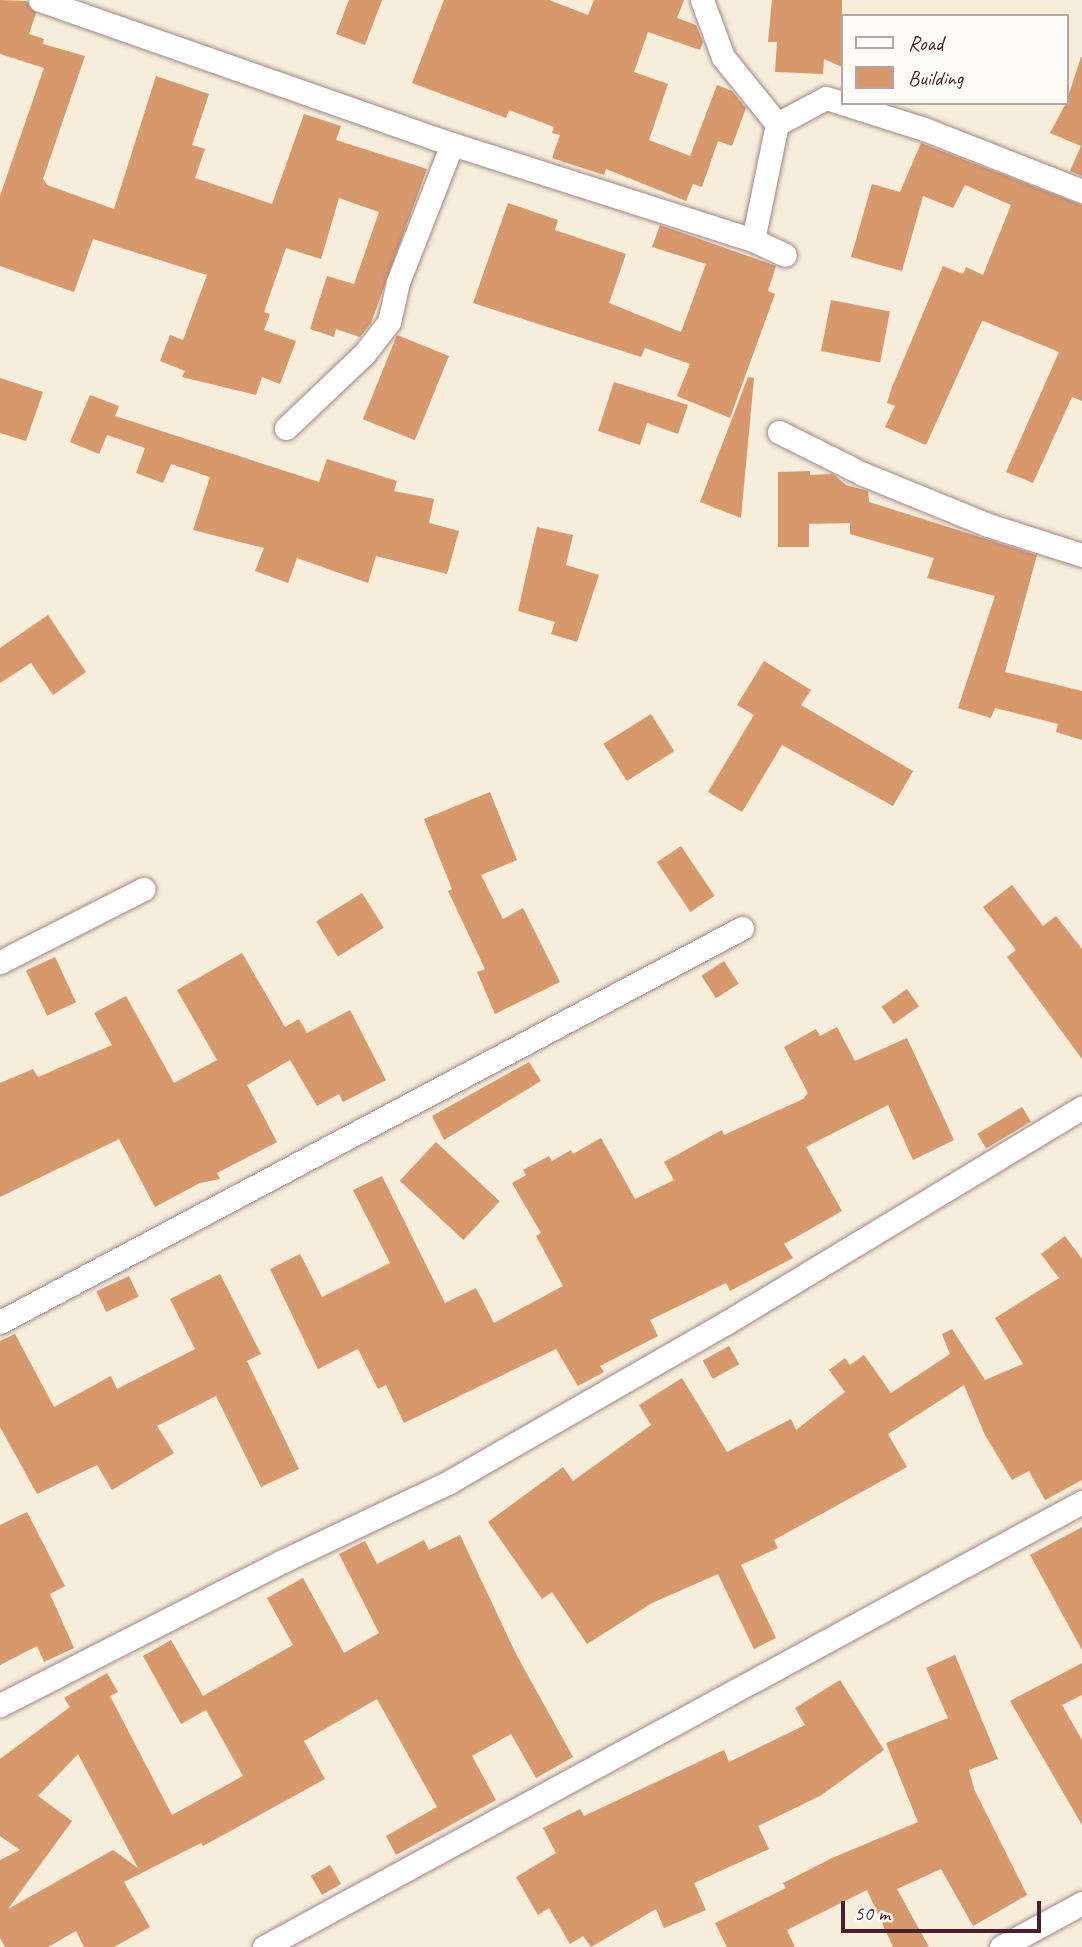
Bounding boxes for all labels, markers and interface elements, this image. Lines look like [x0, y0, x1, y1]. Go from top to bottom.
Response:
legend [841, 14, 1068, 105]
text: Road [908, 30, 943, 56]
text: Building [908, 65, 963, 91]
scale bar [844, 1888, 1044, 1932]
text: 50 m [854, 1900, 890, 1926]

